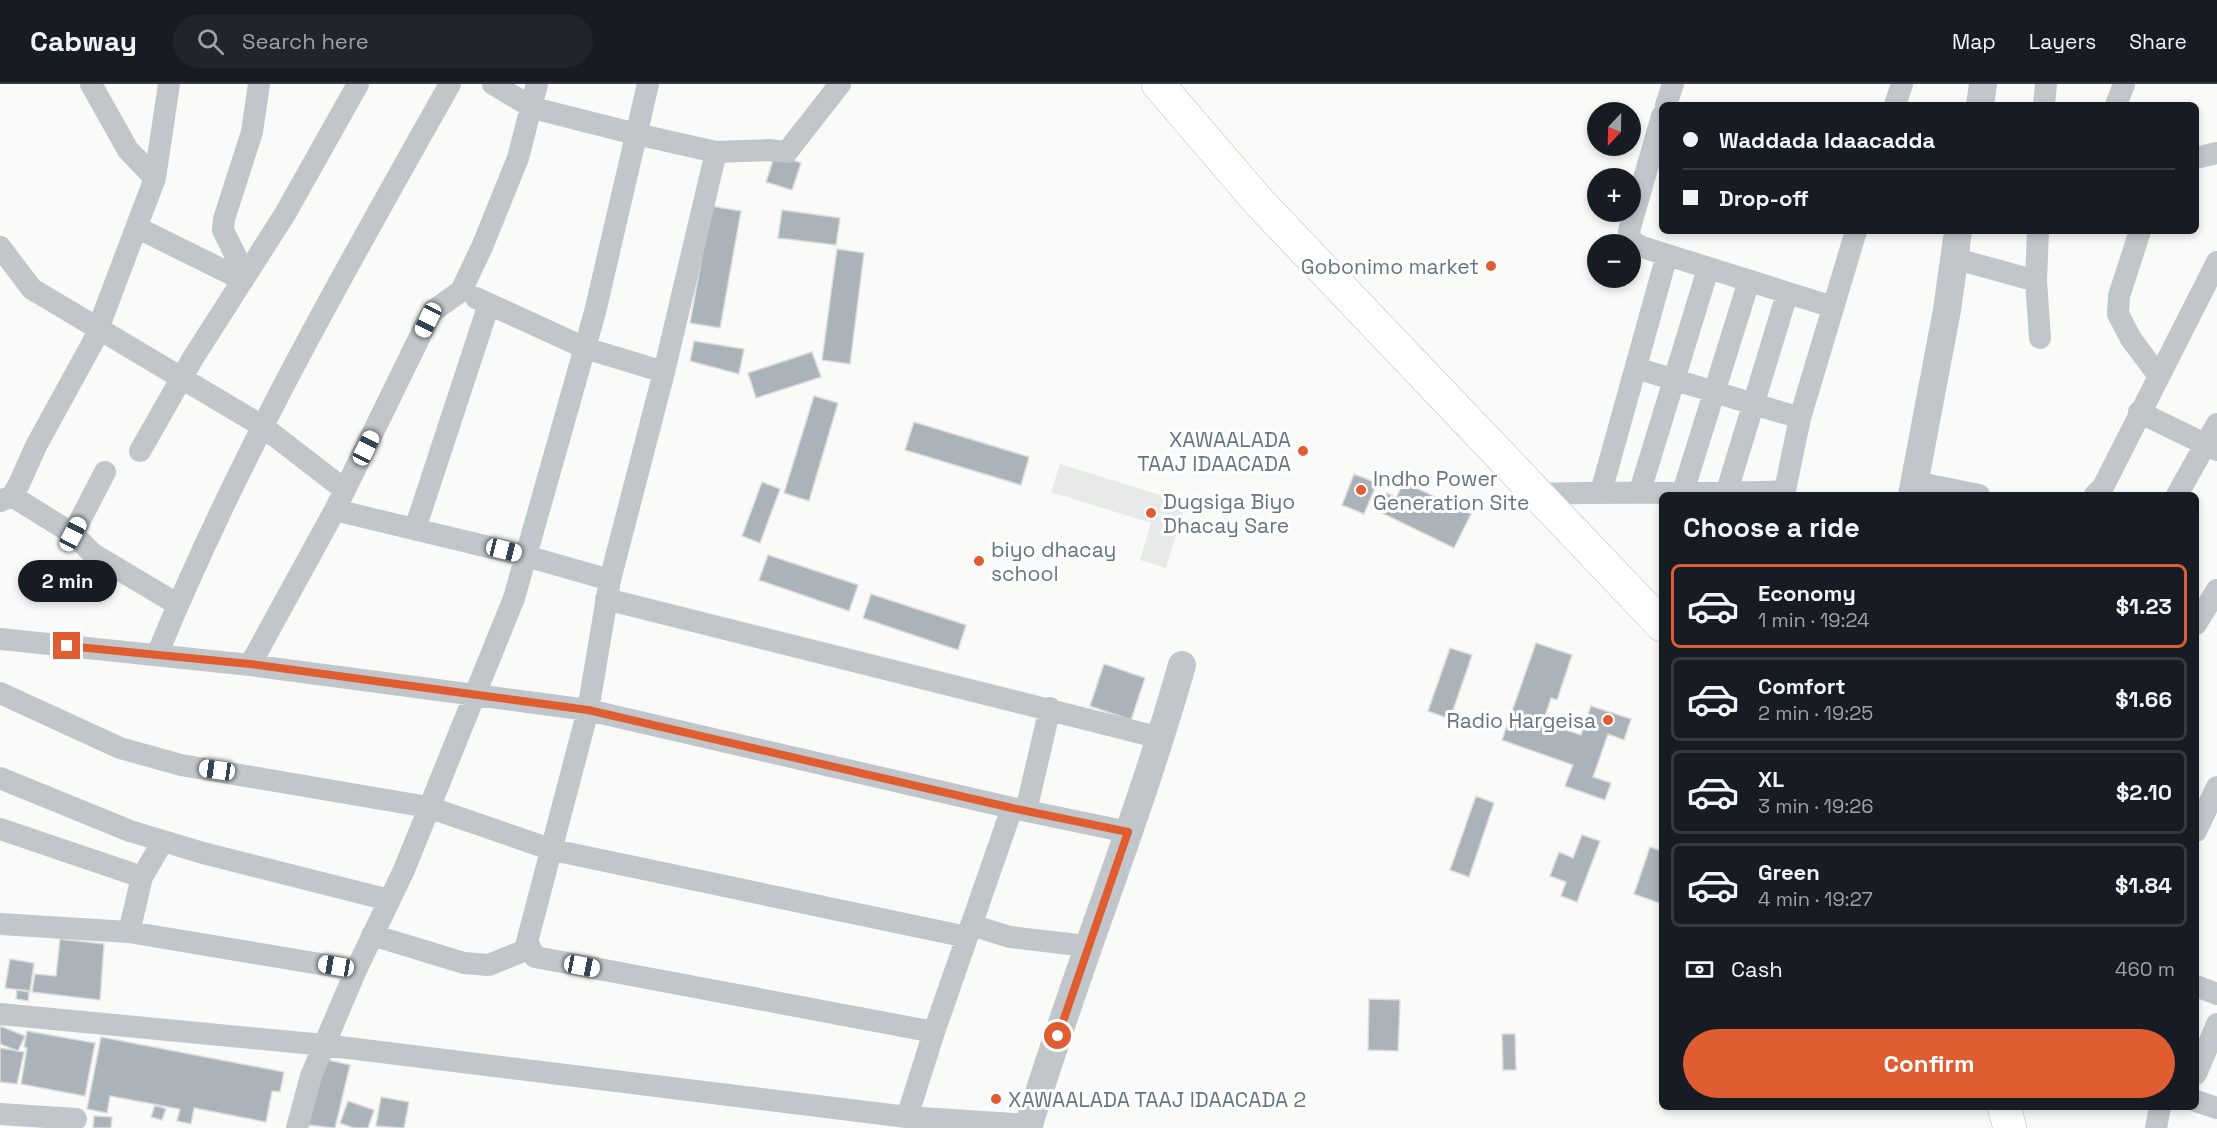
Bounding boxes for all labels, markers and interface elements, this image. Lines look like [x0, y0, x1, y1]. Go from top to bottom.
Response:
search box [173, 14, 593, 68]
text: Cabway [30, 23, 137, 59]
icon: search [194, 25, 227, 58]
text: Search here [242, 27, 369, 55]
text: Map [1952, 28, 1996, 55]
text: Layers [2029, 28, 2096, 55]
text: Share [2129, 28, 2187, 55]
north arrow [1587, 102, 1641, 156]
map controls [1587, 102, 1641, 288]
text: Waddada Idaacadda [1719, 126, 1935, 154]
button: + [1587, 168, 1641, 222]
text: Drop-off [1719, 184, 1809, 212]
button: − [1587, 234, 1641, 288]
place label: Gobonimo market [1301, 253, 1479, 280]
marker: Gobonimo market [1484, 259, 1498, 273]
car [412, 300, 444, 340]
place label: XAWAALADA TAAJ IDAACADA [1137, 426, 1291, 477]
car [350, 428, 382, 468]
marker: XAWAALADA TAAJ IDAACADA [1296, 444, 1310, 458]
place label: Indho Power Generation Site [1373, 465, 1529, 516]
marker: Indho Power Generation Site [1354, 483, 1368, 497]
place label: Dugsiga Biyo Dhacay Sare [1163, 488, 1295, 539]
marker: Dugsiga Biyo Dhacay Sare [1144, 506, 1158, 520]
text: Choose a ride [1683, 510, 1860, 545]
car [57, 514, 89, 554]
place label: biyo dhacay school [991, 536, 1116, 587]
car [484, 537, 524, 563]
marker: biyo dhacay school [972, 554, 986, 568]
callout: 2 min [17, 559, 116, 601]
text: 2 min [42, 568, 93, 594]
icon: car [1686, 579, 1740, 633]
text: Economy [1758, 579, 1856, 607]
text: $1.23 [2116, 592, 2172, 620]
text: 1 min · 19:24 [1758, 607, 1870, 633]
route end [53, 632, 80, 659]
icon: car [1686, 672, 1740, 726]
text: Comfort [1758, 672, 1846, 700]
text: $1.66 [2115, 685, 2172, 713]
text: 2 min · 19:25 [1758, 700, 1873, 726]
place label: Radio Hargeisa [1446, 707, 1596, 734]
marker: Radio Hargeisa [1601, 713, 1615, 727]
car [198, 759, 236, 781]
icon: car [1686, 765, 1740, 819]
text: XL [1758, 765, 1784, 793]
text: $2.10 [2116, 778, 2172, 806]
text: 3 min · 19:26 [1758, 793, 1874, 819]
icon: car [1686, 858, 1740, 912]
text: Green [1758, 858, 1820, 886]
text: $1.84 [2115, 871, 2172, 899]
text: 4 min · 19:27 [1758, 886, 1873, 912]
icon: cash [1683, 953, 1716, 986]
car [317, 954, 355, 978]
car [563, 954, 601, 978]
text: Cash [1731, 955, 1783, 983]
text: 460 m [2115, 956, 2175, 982]
route start [1044, 1022, 1071, 1049]
button: Confirm [1683, 1029, 2175, 1098]
place label: XAWAALADA TAAJ IDAACADA 2 [1008, 1086, 1306, 1113]
marker: XAWAALADA TAAJ IDAACADA 2 [989, 1092, 1003, 1106]

